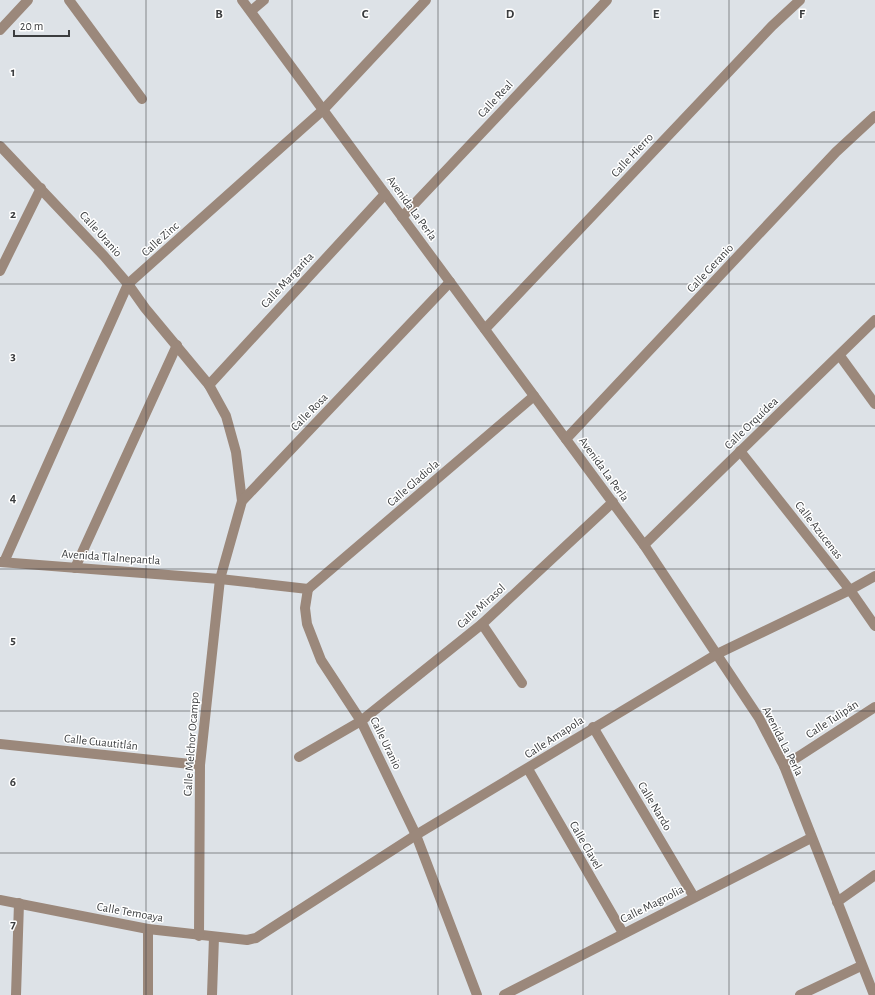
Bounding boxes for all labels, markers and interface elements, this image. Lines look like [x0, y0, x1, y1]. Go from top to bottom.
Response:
text: B [215, 8, 223, 21]
text: C [362, 8, 369, 21]
text: D [506, 8, 515, 21]
text: E [653, 8, 660, 21]
text: F [799, 8, 806, 21]
scale bar [14, 12, 69, 38]
text: 20 m [20, 20, 43, 32]
text: 1 [11, 66, 15, 79]
street label: Calle Real [475, 78, 515, 120]
street label: Calle Hierro [609, 131, 655, 179]
street label: Avenida La Perla [385, 174, 440, 243]
text: 2 [10, 208, 16, 221]
street label: Calle Uranio [78, 209, 124, 259]
street label: Calle Zinc [139, 219, 181, 259]
street label: Calle Geranio [685, 241, 736, 295]
street label: Calle Margarita [258, 250, 316, 310]
text: 3 [10, 350, 16, 363]
street label: Calle Rosa [288, 390, 330, 433]
street label: Calle Orquídea [722, 394, 780, 451]
street label: Avenida La Perla [577, 435, 632, 504]
street label: Calle Gladiola [385, 457, 442, 509]
text: 4 [10, 492, 17, 505]
street label: Calle Azucenas [793, 499, 845, 561]
street label: Avenida Tlalnepantla [61, 548, 161, 566]
street label: Calle Mirasol [455, 581, 507, 631]
text: 5 [10, 634, 16, 647]
street label: Calle Melchor Ocampo [181, 691, 201, 797]
street label: Calle Tulipán [804, 698, 860, 740]
street label: Avenida La Perla [760, 704, 806, 778]
street label: Calle Amapola [522, 713, 586, 760]
street label: Calle Uranio [368, 715, 404, 771]
street label: Calle Cuautitlán [63, 732, 139, 752]
text: 6 [10, 776, 16, 789]
street label: Calle Nardo [636, 780, 674, 833]
street label: Calle Clavel [567, 819, 605, 871]
street label: Calle Magnolia [618, 883, 686, 925]
street label: Calle Temoaya [96, 900, 165, 925]
text: 7 [10, 918, 16, 931]

